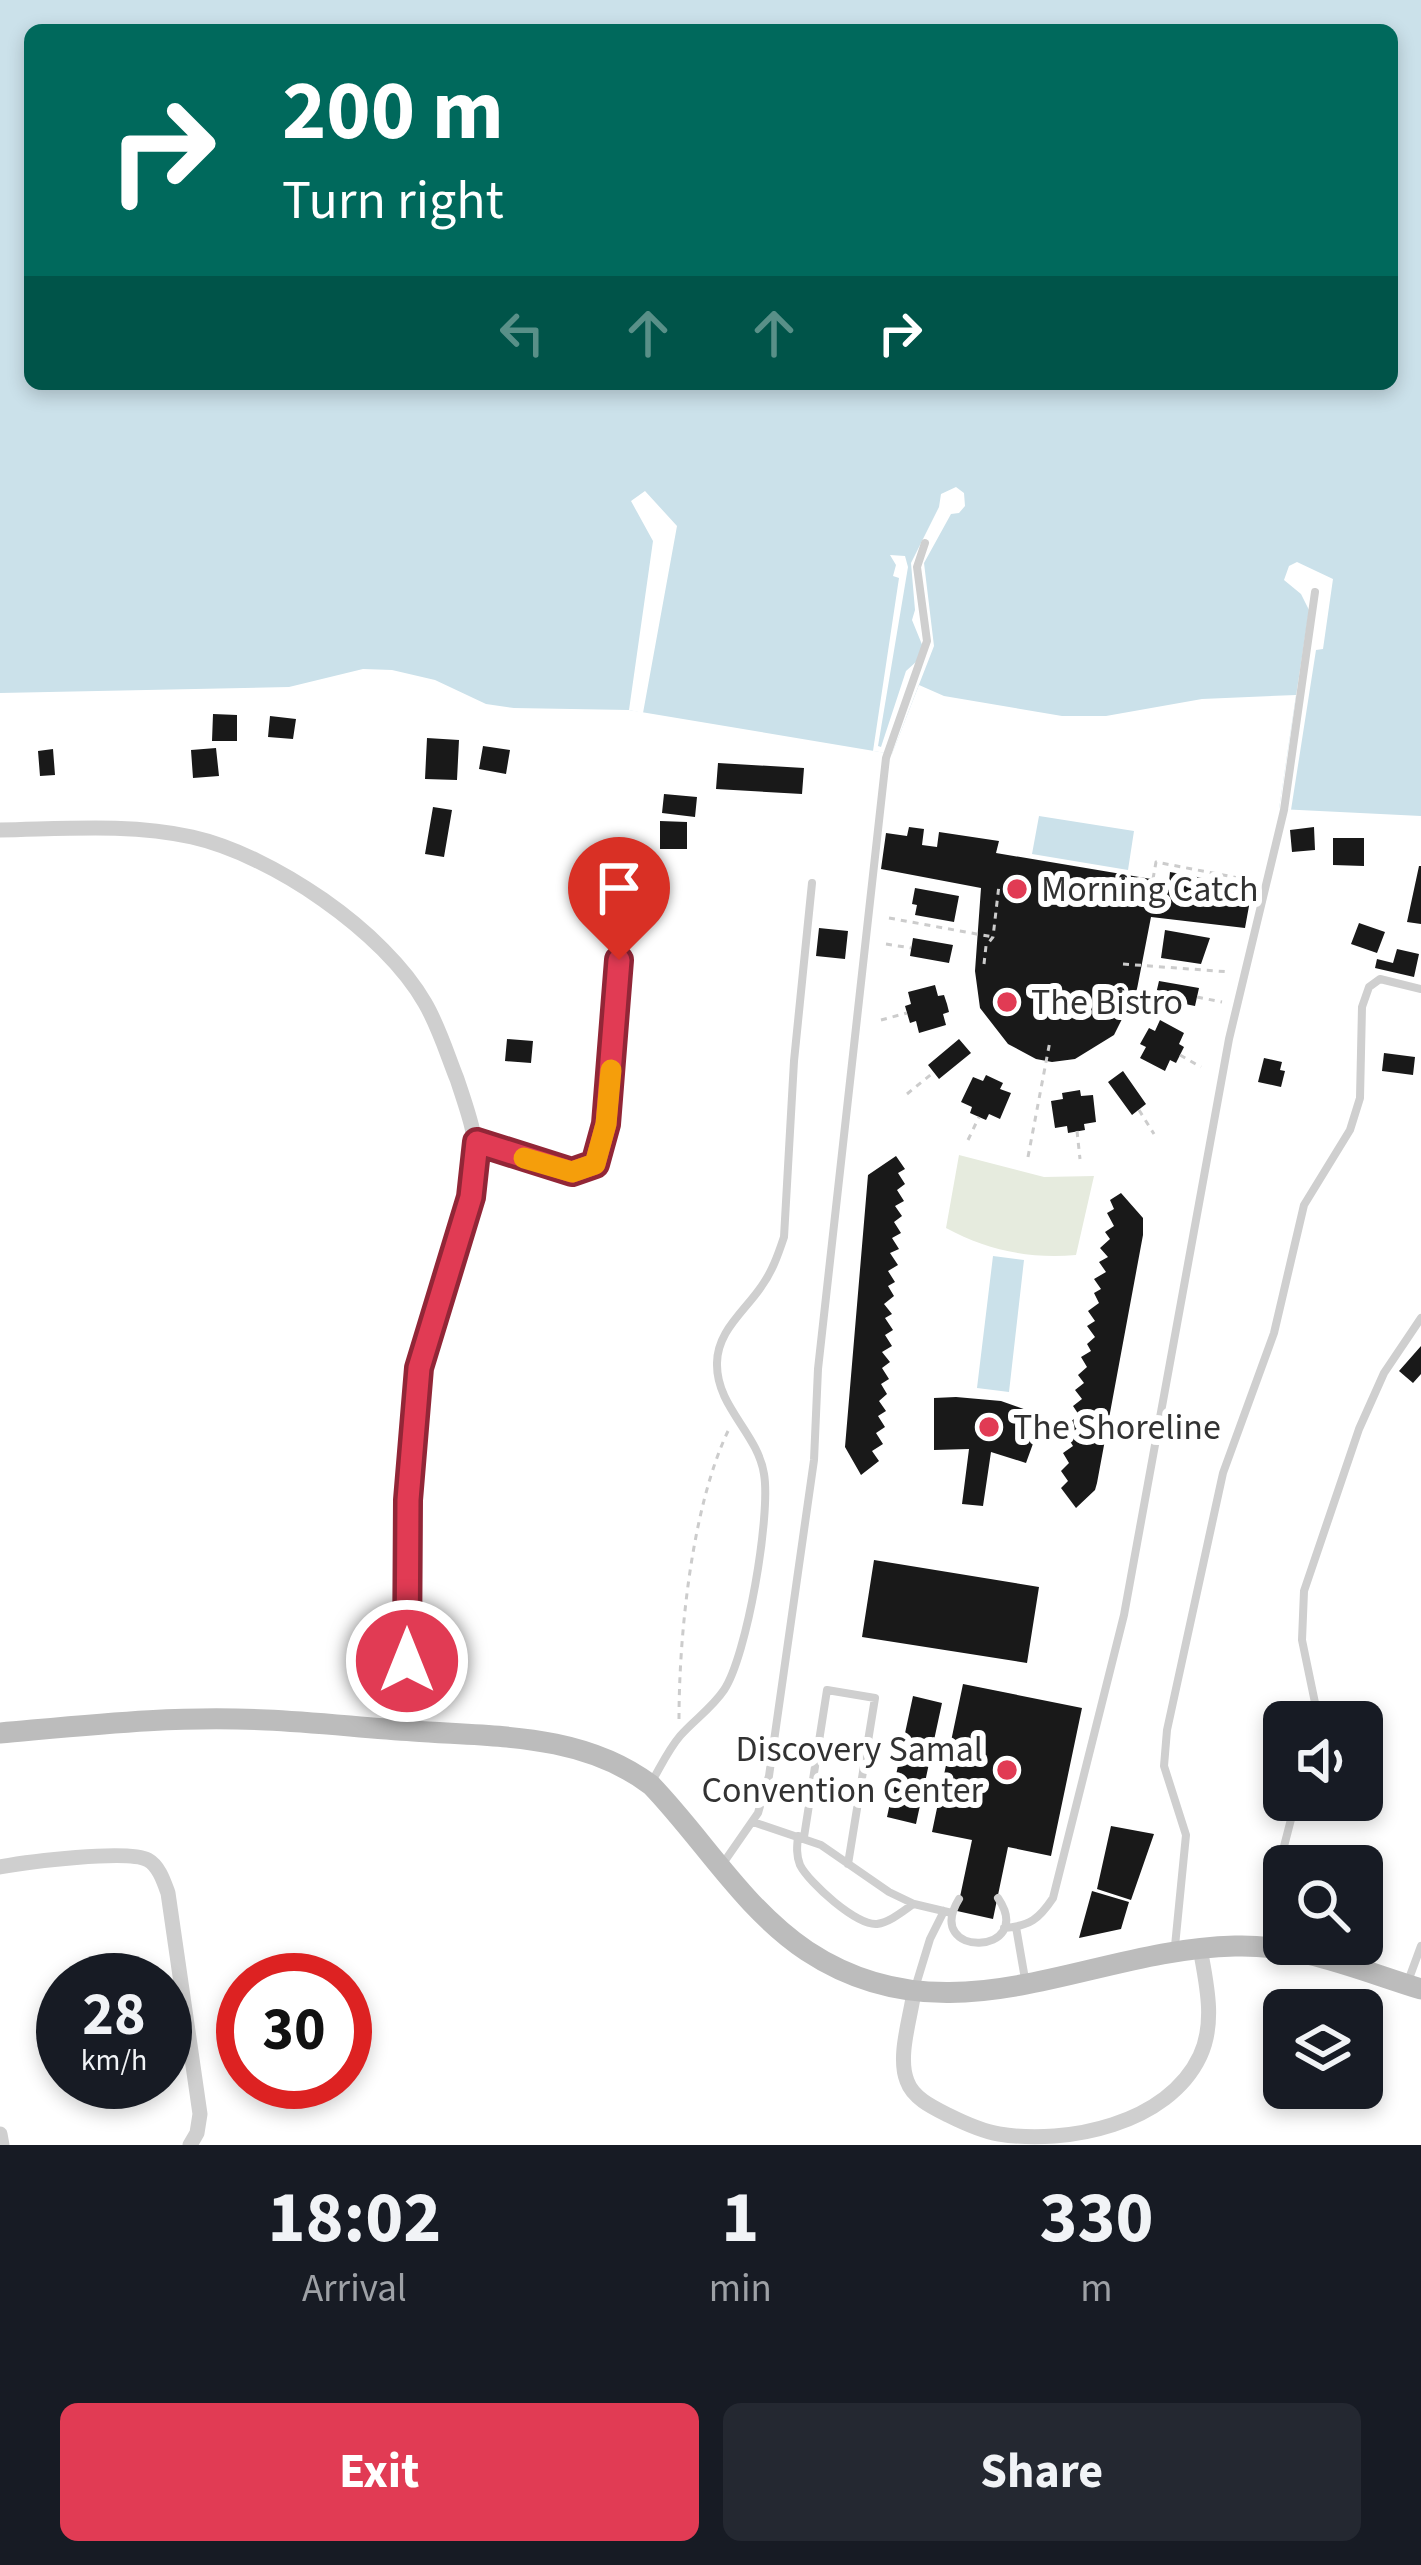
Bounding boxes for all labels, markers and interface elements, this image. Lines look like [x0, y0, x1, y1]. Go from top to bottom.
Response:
text: 200 m [282, 52, 504, 172]
icon: right [84, 72, 240, 228]
text: Turn right [282, 163, 504, 240]
icon: left [489, 300, 555, 366]
icon: ahead [615, 300, 681, 366]
icon: ahead [741, 300, 807, 366]
icon: right [867, 300, 933, 366]
pin [568, 837, 670, 960]
icon: arrive [586, 855, 652, 921]
place label: Morning Catch [1041, 864, 1259, 915]
marker: Morning Catch [1004, 876, 1030, 902]
place label: The Bistro [1031, 977, 1183, 1028]
marker: The Bistro [994, 989, 1020, 1015]
place label: The Shoreline [1013, 1402, 1221, 1453]
marker: The Shoreline [976, 1414, 1002, 1440]
position arrow [344, 1598, 470, 1724]
map controls [1263, 1701, 1383, 2109]
button: sound [1263, 1701, 1383, 1821]
place label: Discovery Samal Convention Center [701, 1724, 984, 1816]
marker: Discovery Samal Convention Center [994, 1757, 1020, 1783]
button: search [1263, 1845, 1383, 1965]
speed limit sign: 30 [216, 1953, 372, 2109]
text: 28 [82, 1973, 146, 2058]
button: layers [1263, 1989, 1383, 2109]
text: km/h [81, 2039, 147, 2082]
text: 18:02 [268, 2167, 441, 2270]
text: 1 [721, 2167, 759, 2270]
text: 330 [1039, 2167, 1154, 2270]
text: Arrival [302, 2261, 407, 2317]
text: min [709, 2261, 772, 2317]
text: m [1080, 2261, 1113, 2317]
button: Exit [60, 2403, 699, 2541]
button: Share [723, 2403, 1361, 2541]

